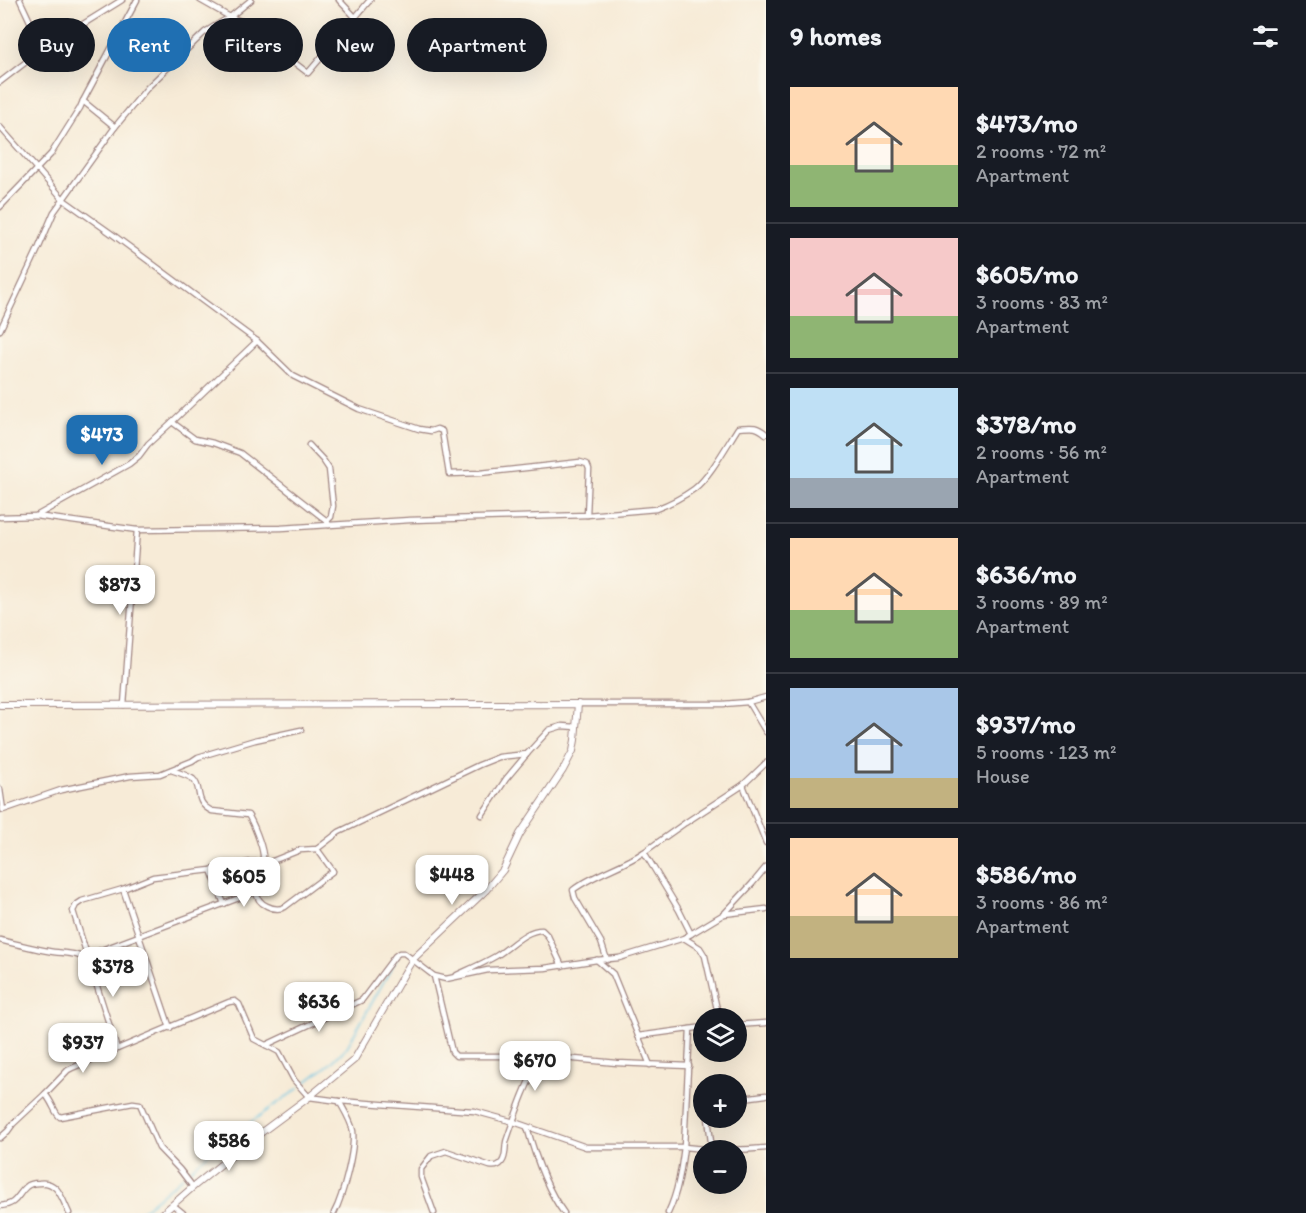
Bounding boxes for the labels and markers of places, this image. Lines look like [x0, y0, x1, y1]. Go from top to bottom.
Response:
pin: $473 [66, 415, 138, 466]
pin: $873 [84, 565, 156, 616]
pin: $448 [416, 855, 488, 906]
pin: $605 [208, 857, 280, 908]
pin: $378 [77, 947, 149, 998]
pin: $636 [283, 982, 355, 1033]
pin: $937 [47, 1023, 119, 1074]
pin: $670 [499, 1041, 571, 1092]
pin: $586 [193, 1121, 265, 1172]

